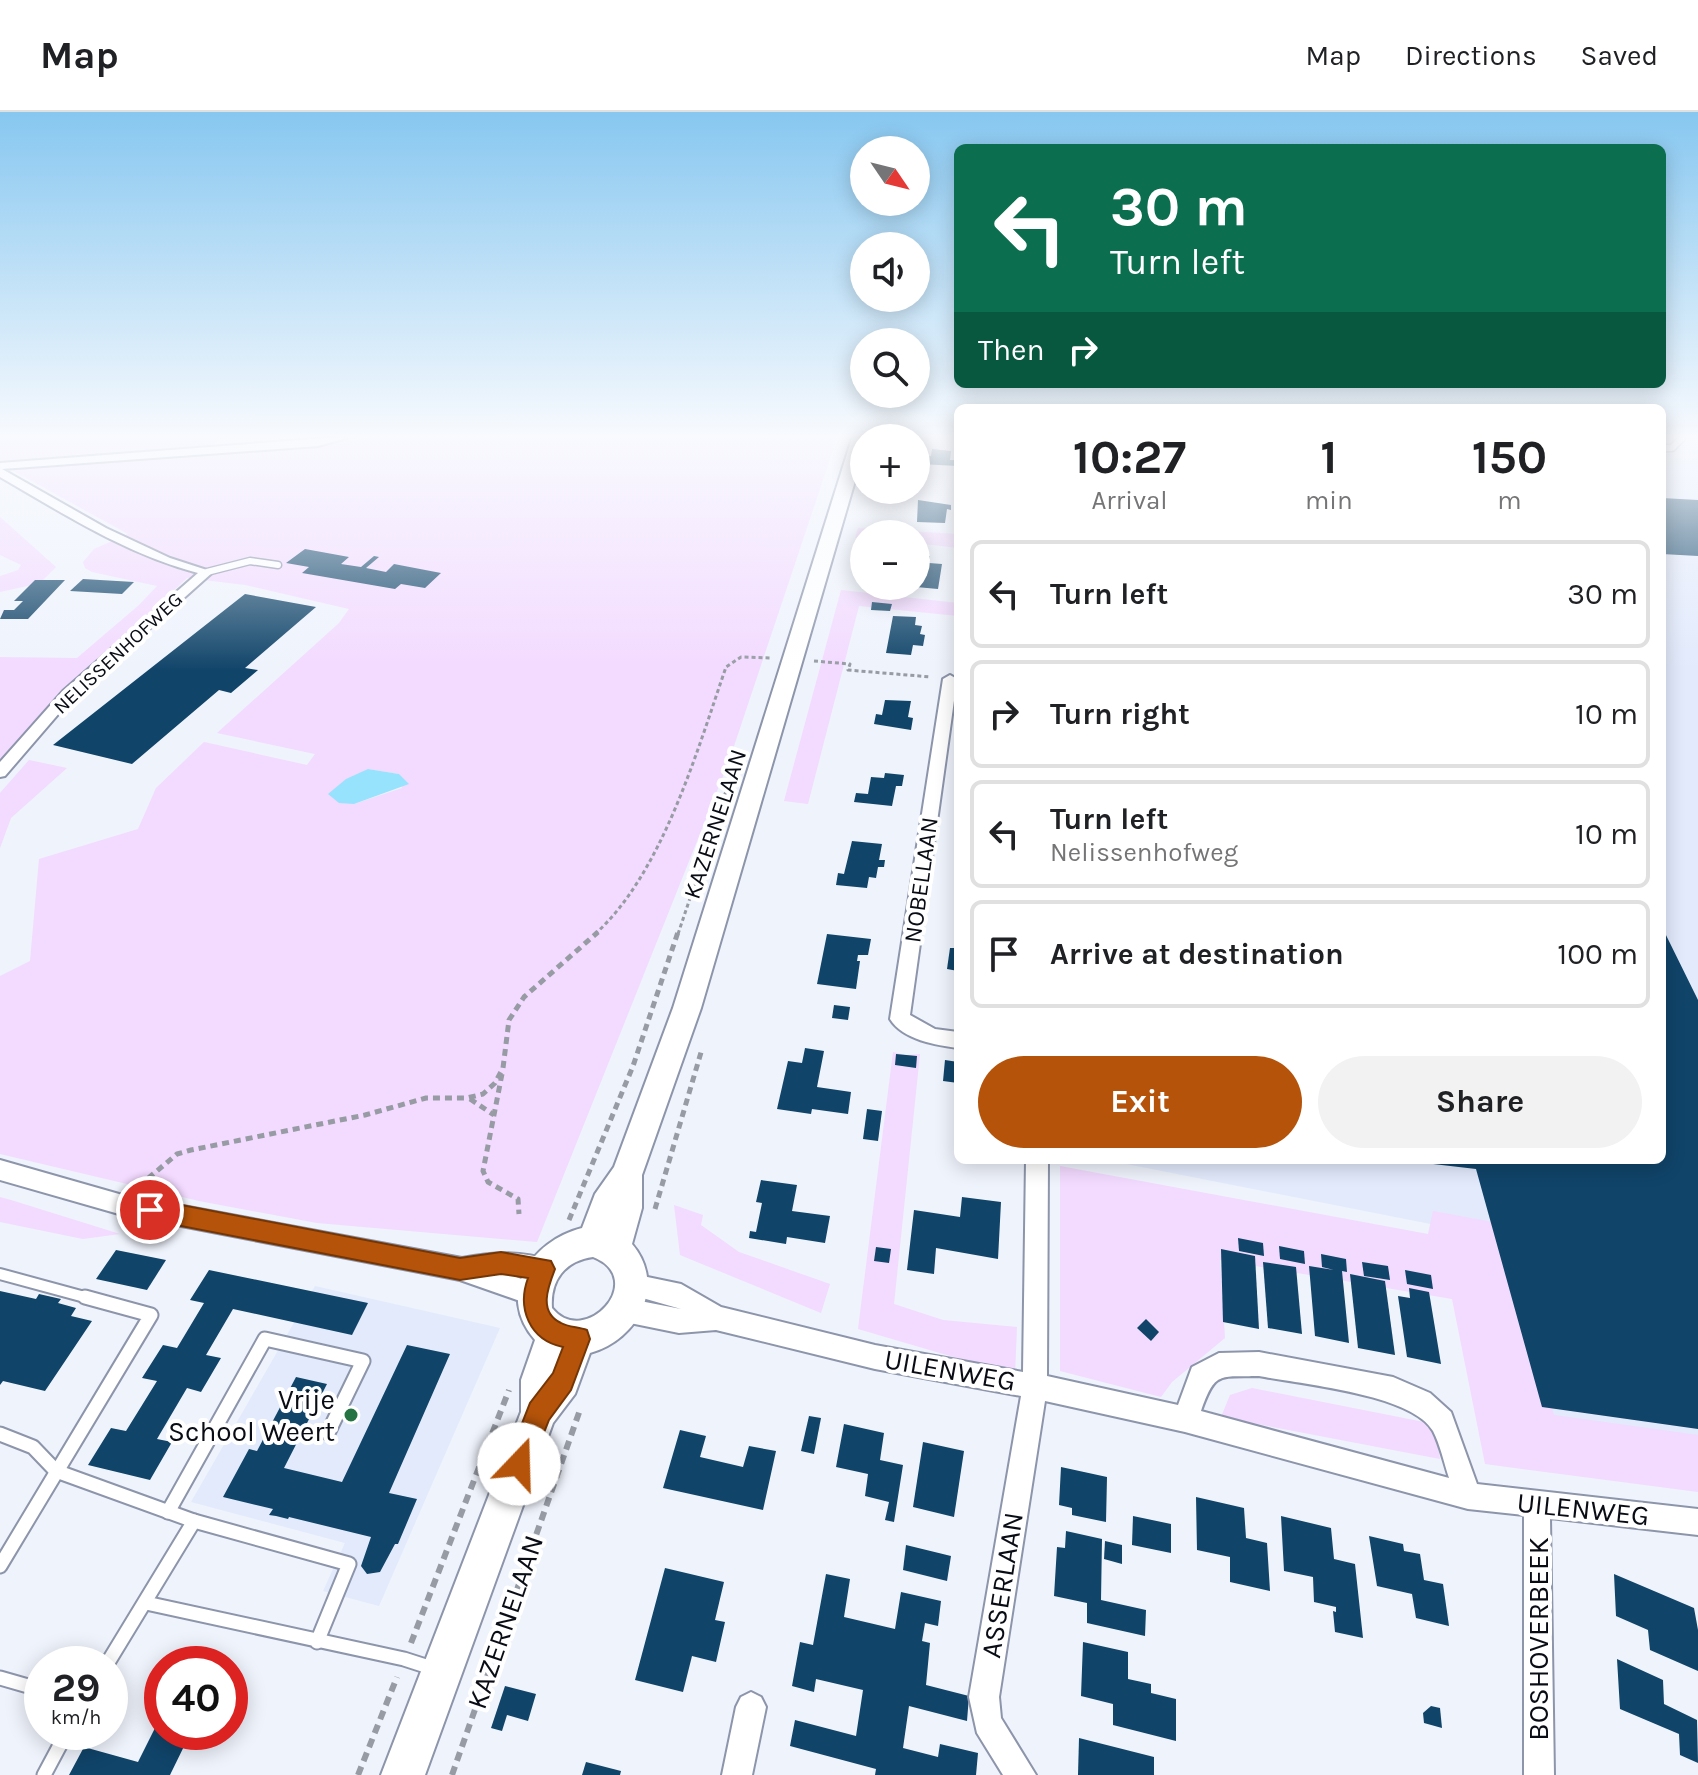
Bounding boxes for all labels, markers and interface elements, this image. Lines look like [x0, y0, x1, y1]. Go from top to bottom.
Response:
text: Map [40, 33, 119, 78]
text: Map [1306, 39, 1361, 72]
text: Directions [1405, 39, 1537, 72]
text: Saved [1581, 39, 1658, 72]
north arrow [850, 136, 930, 216]
map controls [850, 136, 930, 600]
text: 30 m [1110, 174, 1248, 239]
icon: left [978, 176, 1082, 280]
button: sound [850, 232, 930, 312]
text: Turn left [1110, 241, 1245, 283]
button: search [850, 328, 930, 408]
icon: right [1061, 328, 1105, 372]
text: Then [978, 332, 1045, 368]
button: + [850, 424, 930, 504]
text: 10:27 [1073, 429, 1186, 485]
text: 1 [1320, 429, 1337, 485]
text: 150 [1472, 429, 1547, 485]
text: Arrival [1091, 485, 1168, 516]
text: min [1305, 485, 1353, 516]
text: m [1497, 485, 1522, 516]
button: − [850, 520, 930, 600]
icon: left [982, 572, 1026, 616]
text: Turn left [1050, 576, 1168, 612]
text: 30 m [1567, 576, 1638, 612]
street label: NELISSENHOFWEG [49, 587, 187, 719]
icon: right [982, 692, 1026, 736]
text: Turn right [1050, 696, 1190, 732]
text: 10 m [1575, 696, 1638, 732]
street label: KAZERNELAAN [678, 746, 752, 902]
text: Turn left [1050, 801, 1168, 837]
icon: left [982, 812, 1026, 856]
street label: NOBELLAAN [898, 815, 944, 945]
text: 10 m [1575, 816, 1638, 852]
text: Nelissenhofweg [1050, 837, 1238, 868]
icon: arrive [982, 932, 1026, 976]
text: Arrive at destination [1050, 936, 1344, 972]
text: 100 m [1557, 936, 1638, 972]
button: Exit [978, 1056, 1302, 1148]
button: Share [1318, 1056, 1642, 1148]
pin [116, 1176, 184, 1244]
icon: arrive [128, 1188, 172, 1232]
street label: UILENWEG [882, 1342, 1018, 1398]
place label: Vrije School Weert [168, 1383, 335, 1448]
marker: Vrije School Weert [342, 1406, 360, 1424]
position arrow [477, 1422, 561, 1506]
street label: UILENWEG [1515, 1486, 1651, 1532]
street label: ASSERLAAN [974, 1510, 1030, 1660]
street label: KAZERNELAAN [460, 1531, 550, 1713]
street label: BOSHOVERBEEK [1522, 1537, 1555, 1741]
speed limit sign: 40 [144, 1646, 248, 1750]
text: 29 [52, 1664, 100, 1711]
text: km/h [51, 1706, 101, 1729]

